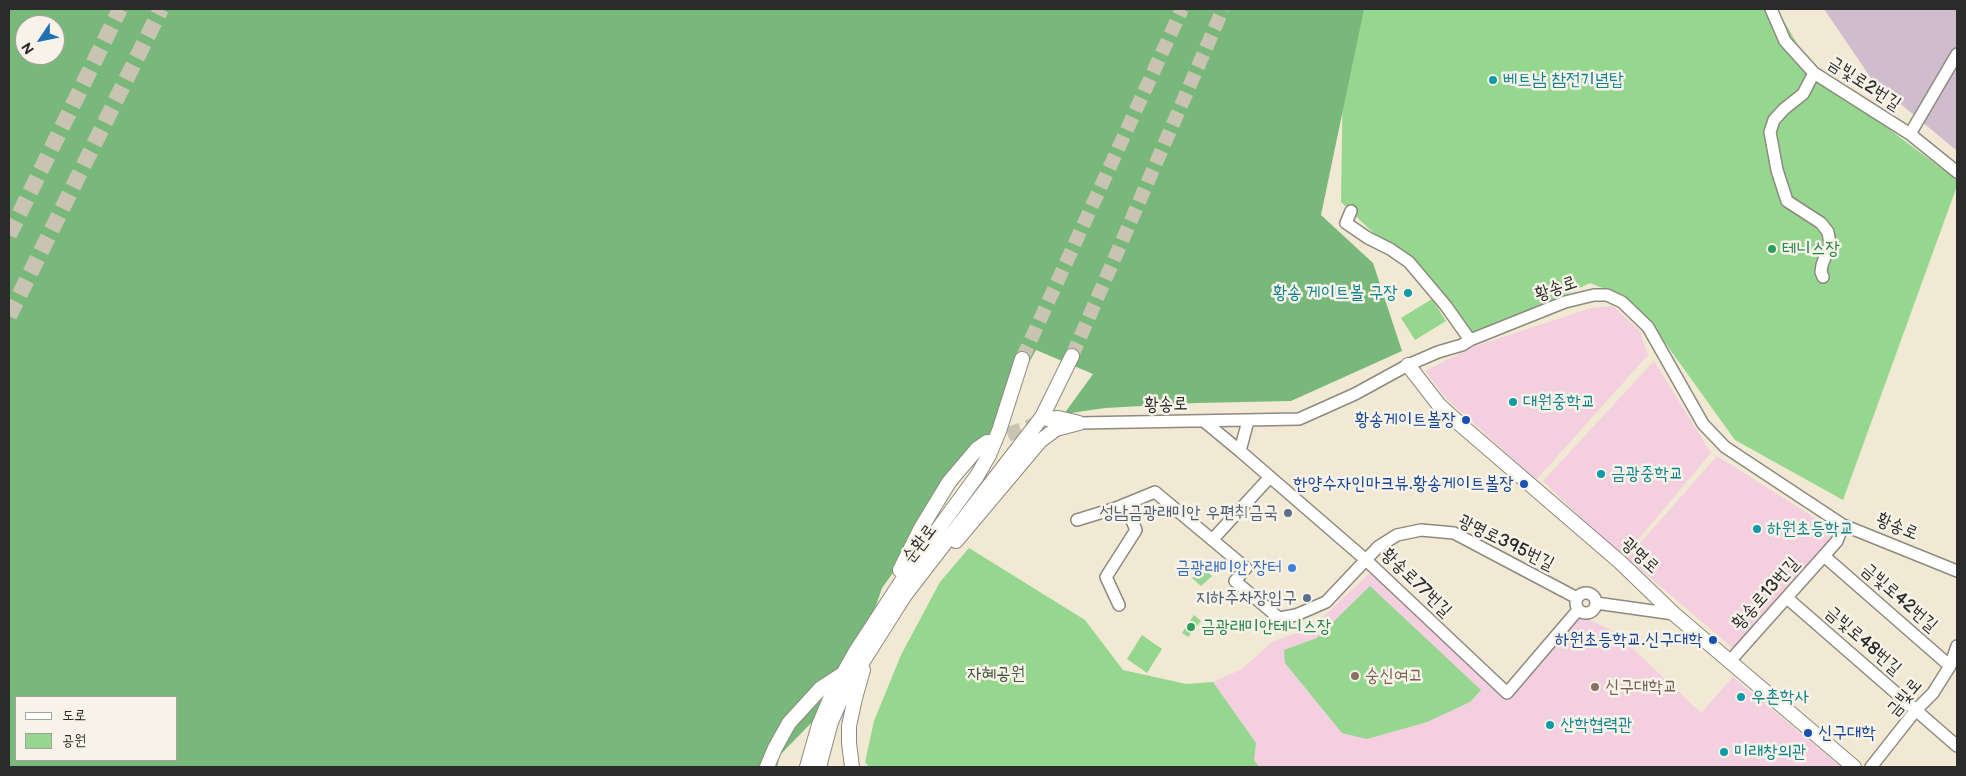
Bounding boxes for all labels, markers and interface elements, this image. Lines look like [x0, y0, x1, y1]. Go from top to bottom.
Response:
north arrow [15, 15, 65, 65]
text: N [18, 39, 38, 57]
street label: 금빛로2번길 [1823, 52, 1905, 116]
place label: 베트남 참전기념탑 [1503, 69, 1624, 91]
marker: 베트남 참전기념탑 [1487, 74, 1499, 86]
place label: 테니스장 [1782, 238, 1840, 260]
marker: 테니스장 [1766, 243, 1778, 255]
street label: 황송로 [1532, 272, 1580, 306]
place label: 황송 게이트볼 구장 [1272, 282, 1398, 304]
marker: 황송 게이트볼 구장 [1402, 287, 1414, 299]
place label: 대원중학교 [1523, 391, 1595, 413]
street label: 황송로 [1144, 394, 1188, 416]
marker: 대원중학교 [1507, 396, 1519, 408]
place label: 황송게이트볼장 [1355, 409, 1456, 431]
marker: 황송게이트볼장 [1460, 414, 1472, 426]
place label: 금광중학교 [1611, 463, 1683, 485]
marker: 금광중학교 [1595, 468, 1607, 480]
place label: 한양수자인마크뷰.황송게이트볼장 [1293, 473, 1514, 495]
marker: 한양수자인마크뷰.황송게이트볼장 [1518, 478, 1530, 490]
place label: 성남금광래미안 우편취금국 [1099, 502, 1278, 524]
marker: 성남금광래미안 우편취금국 [1282, 507, 1294, 519]
street label: 황송로 [1873, 509, 1921, 545]
street label: 광명로395번길 [1454, 510, 1558, 576]
place label: 하원초등학교 [1767, 518, 1854, 540]
street label: 순환로 [898, 520, 942, 568]
marker: 하원초등학교 [1751, 523, 1763, 535]
street label: 광명로 [1617, 533, 1663, 579]
street label: 황송로77번길 [1376, 544, 1456, 622]
street label: 황송로13번길 [1728, 553, 1804, 635]
place label: 금광래미안 장터 [1176, 557, 1282, 579]
street label: 금빛로42번길 [1856, 559, 1942, 637]
marker: 금광래미안 장터 [1286, 562, 1298, 574]
place label: 지하주차장입구 [1196, 587, 1297, 609]
marker: 지하주차장입구 [1301, 592, 1313, 604]
street label: 금빛로48번길 [1820, 602, 1906, 680]
place label: 금광래미안테니스장 [1201, 616, 1331, 638]
marker: 금광래미안테니스장 [1185, 621, 1197, 633]
place label: 하원초등학교.신구대학 [1555, 629, 1703, 651]
marker: 하원초등학교.신구대학 [1707, 634, 1719, 646]
park label: 자혜공원 [967, 663, 1025, 685]
place label: 숭신여고 [1365, 665, 1423, 687]
marker: 숭신여고 [1349, 670, 1361, 682]
street label: 금빛로 [1883, 674, 1927, 722]
place label: 신구대학교 [1605, 676, 1677, 698]
marker: 신구대학교 [1589, 681, 1601, 693]
place label: 우촌학사 [1751, 686, 1809, 708]
marker: 우촌학사 [1735, 691, 1747, 703]
legend [15, 696, 178, 761]
text: 도로 [62, 706, 86, 725]
place label: 산학협력관 [1560, 714, 1632, 736]
marker: 산학협력관 [1544, 719, 1556, 731]
place label: 신구대학 [1818, 722, 1876, 744]
marker: 신구대학 [1802, 727, 1814, 739]
text: 공원 [62, 731, 86, 750]
place label: 미래창의관 [1734, 741, 1806, 763]
marker: 미래창의관 [1718, 746, 1730, 758]

